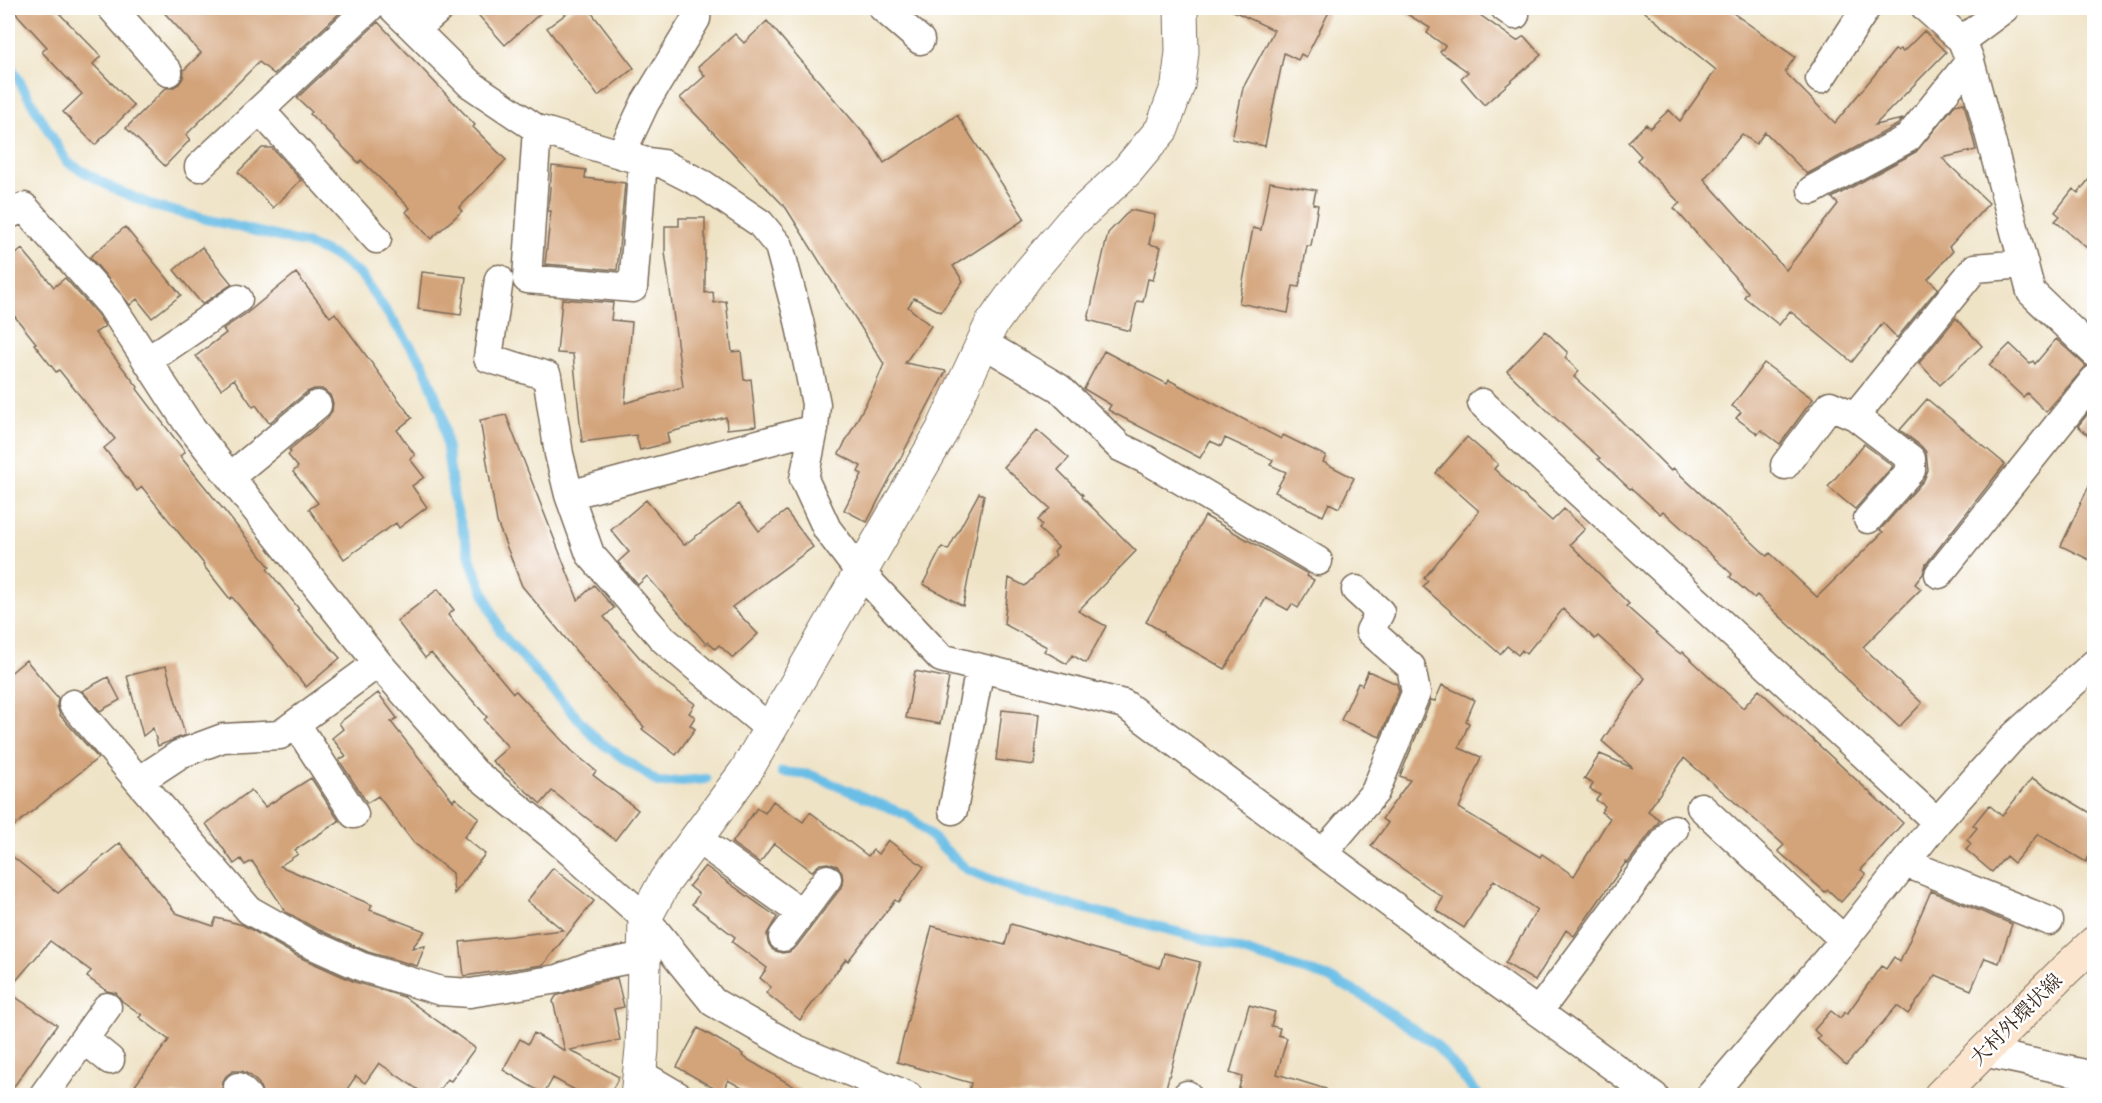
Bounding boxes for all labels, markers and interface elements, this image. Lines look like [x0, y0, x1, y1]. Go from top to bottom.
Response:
street label: 大村外環状線 [1966, 969, 2068, 1071]

